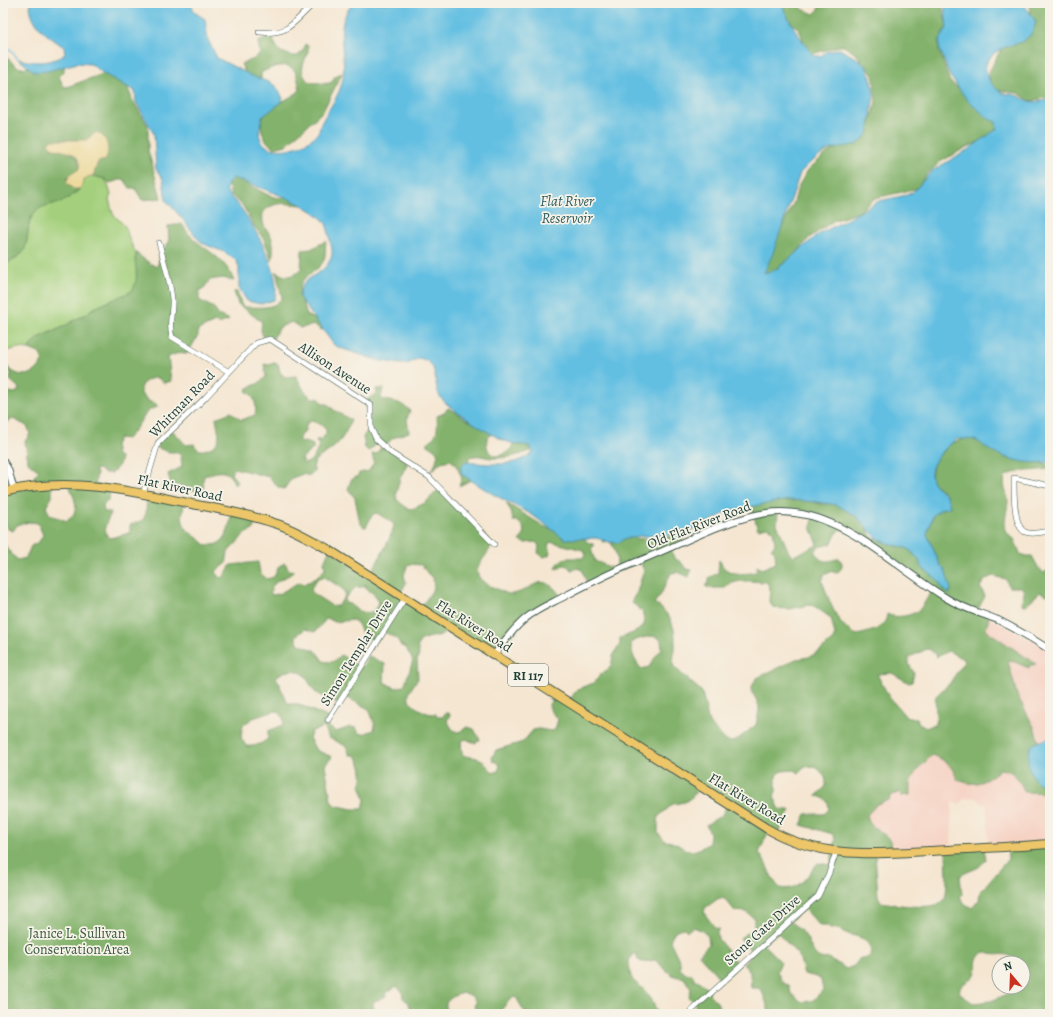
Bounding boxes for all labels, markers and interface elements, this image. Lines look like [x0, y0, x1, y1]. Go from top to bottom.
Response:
water label: Flat River Reservoir [540, 191, 595, 228]
street label: Allison Avenue [294, 337, 375, 399]
street label: Whitman Road [144, 366, 219, 443]
street label: Flat River Road [136, 470, 225, 506]
street label: Old Flat River Road [644, 496, 754, 554]
street label: Flat River Road [432, 595, 516, 657]
street label: Simon Templar Drive [316, 596, 396, 710]
road number: RI 117 [508, 664, 548, 686]
street label: Flat River Road [705, 769, 789, 830]
street label: Stone Gate Drive [720, 891, 804, 969]
park label: Janice L. Sullivan Conservation Area [24, 924, 130, 959]
north arrow [991, 955, 1031, 995]
text: N [1002, 958, 1014, 974]

